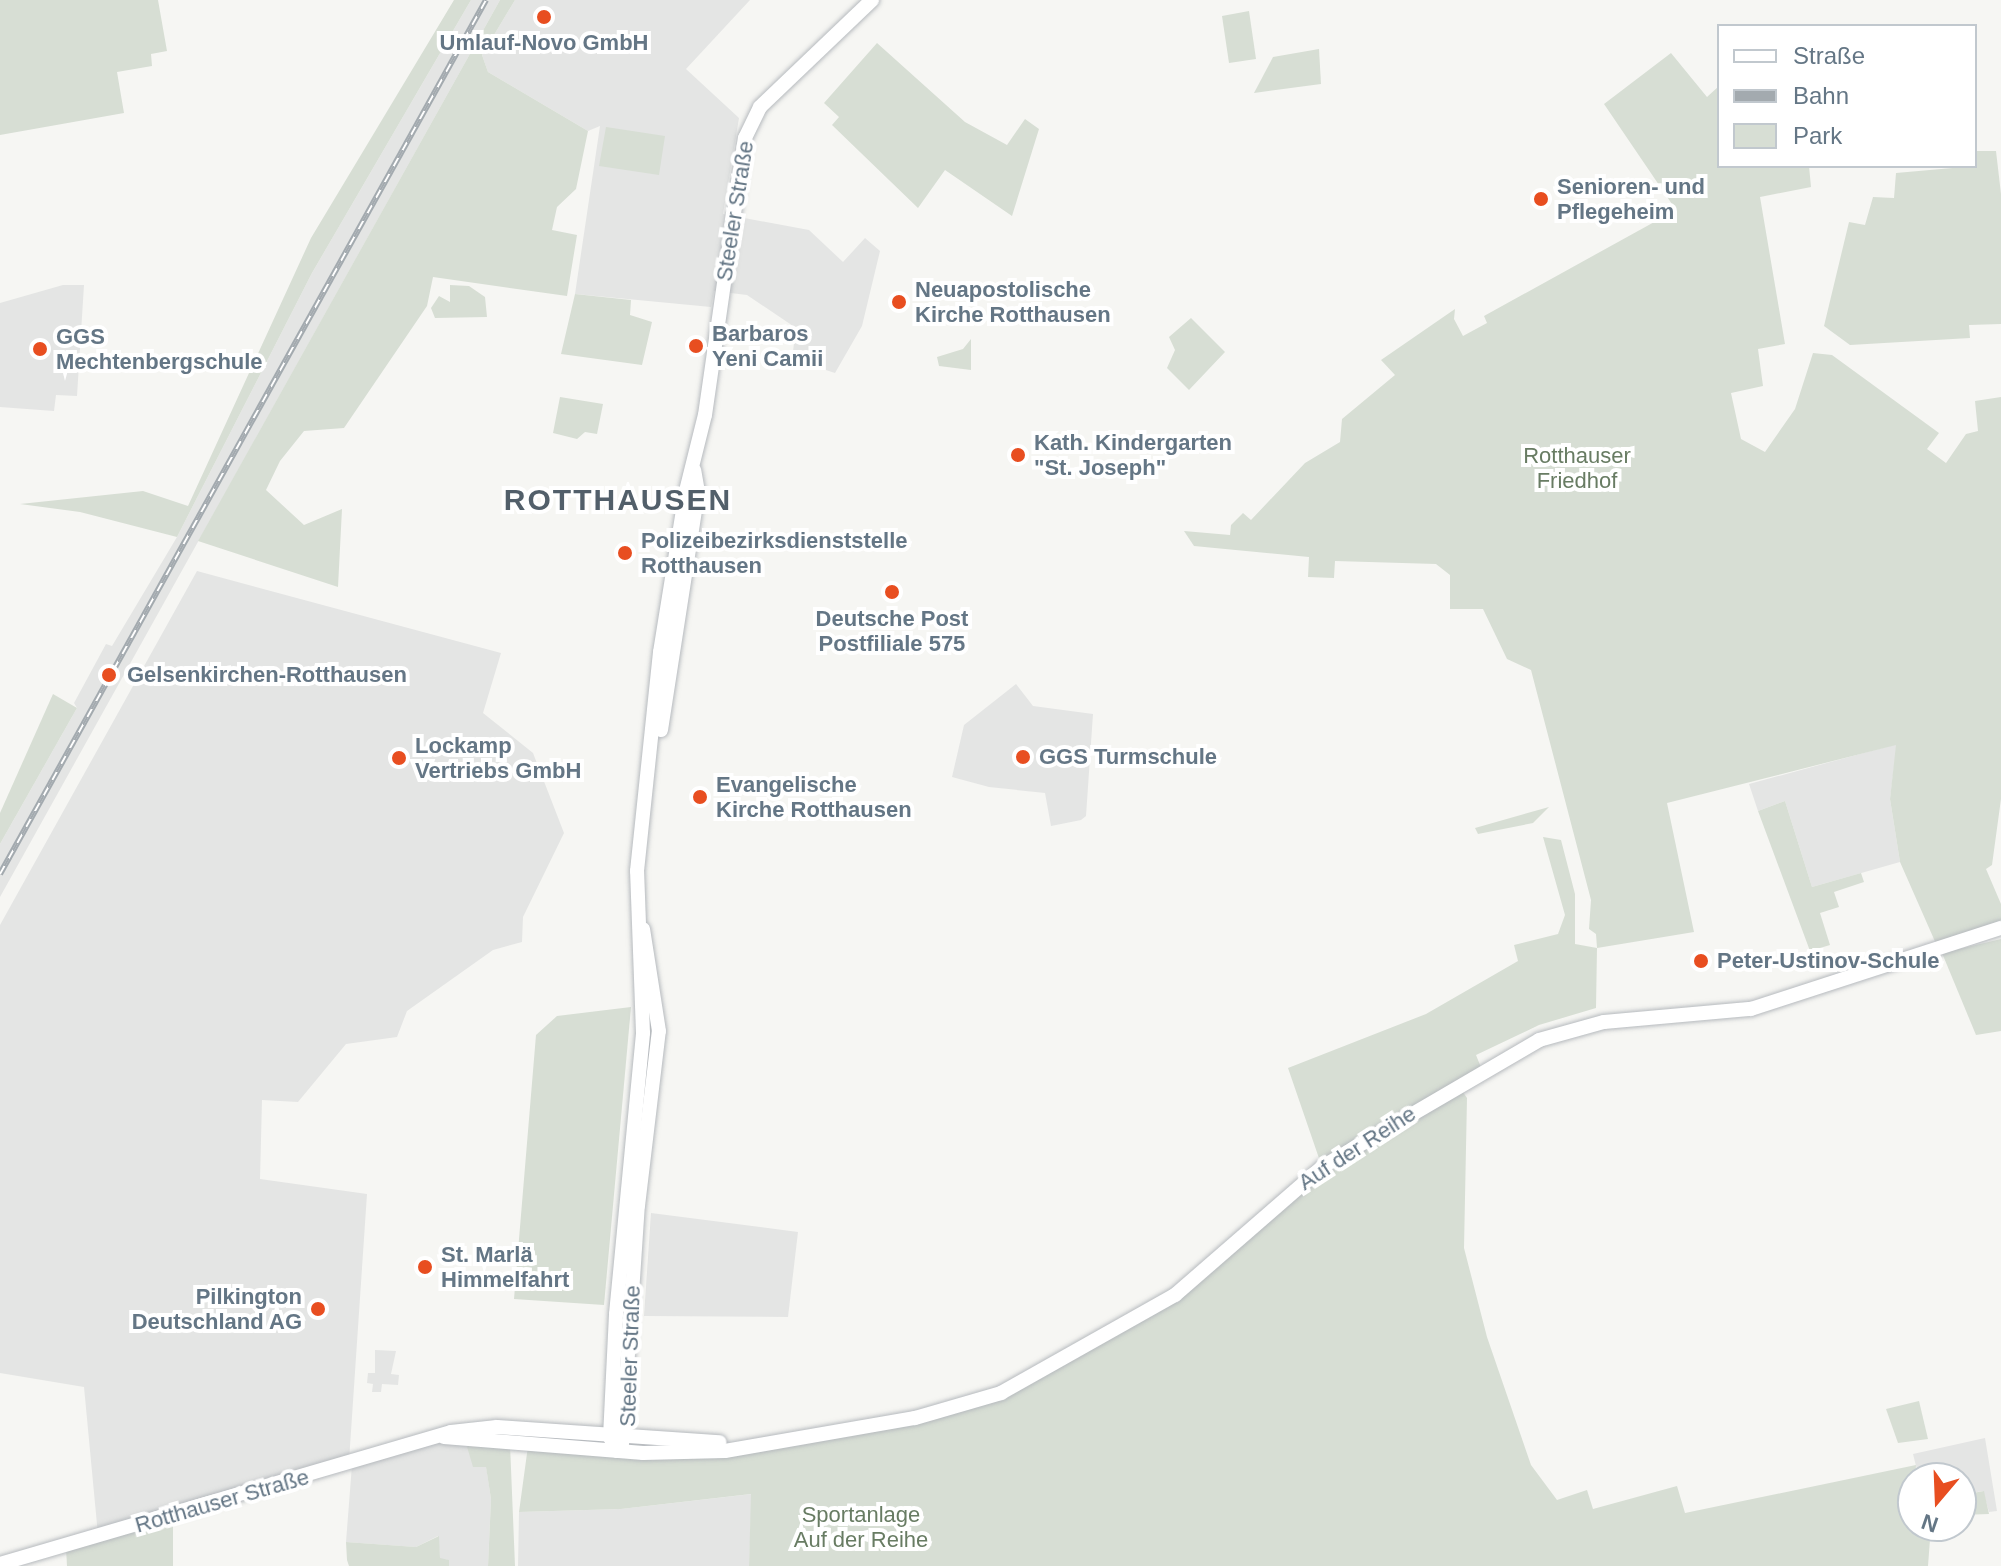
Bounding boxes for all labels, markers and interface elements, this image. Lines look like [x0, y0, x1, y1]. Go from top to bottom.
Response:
marker: Umlauf-Novo GmbH [535, 8, 553, 26]
legend [1717, 24, 1977, 168]
place label: Umlauf-Novo GmbH [440, 30, 648, 56]
text: Straße [1793, 42, 1865, 69]
text: Bahn [1793, 82, 1849, 109]
text: Park [1793, 122, 1842, 149]
street label: Steeler Straße [711, 139, 759, 283]
place label: Senioren- und Pflegeheim [1557, 173, 1705, 224]
marker: Senioren- und Pflegeheim [1532, 190, 1550, 208]
place label: Neuapostolische Kirche Rotthausen [915, 276, 1111, 328]
marker: Neuapostolische Kirche Rotthausen [890, 293, 908, 311]
place label: Barbaros Yeni Camii [712, 320, 823, 372]
place label: GGS Mechtenbergschule [56, 323, 263, 374]
marker: Barbaros Yeni Camii [687, 337, 705, 355]
marker: GGS Mechtenbergschule [31, 340, 49, 358]
place label: Kath. Kindergarten "St. Joseph" [1034, 429, 1232, 480]
park label: Rotthauser Friedhof [1523, 442, 1631, 494]
marker: Kath. Kindergarten "St. Joseph" [1009, 446, 1027, 464]
district label: ROTTHAUSEN [504, 482, 732, 518]
place label: Polizeibezirksdienststelle Rotthausen [641, 527, 908, 578]
marker: Polizeibezirksdienststelle Rotthausen [616, 544, 634, 562]
marker: Deutsche Post Postfiliale 575 [883, 583, 901, 601]
place label: Deutsche Post Postfiliale 575 [816, 605, 968, 656]
place label: Gelsenkirchen-Rotthausen [127, 662, 407, 688]
marker: Gelsenkirchen-Rotthausen [98, 664, 120, 686]
place label: Lockamp Vertriebs GmbH [415, 732, 581, 784]
place label: GGS Turmschule [1039, 744, 1217, 770]
marker: GGS Turmschule [1014, 748, 1032, 766]
marker: Lockamp Vertriebs GmbH [390, 749, 408, 767]
place label: Evangelische Kirche Rotthausen [716, 771, 912, 822]
marker: Evangelische Kirche Rotthausen [691, 788, 709, 806]
place label: Peter-Ustinov-Schule [1717, 948, 1939, 974]
marker: Peter-Ustinov-Schule [1692, 952, 1710, 970]
street label: Auf der Reihe [1293, 1100, 1421, 1196]
place label: St. Marlä Himmelfahrt [441, 1241, 569, 1292]
marker: St. Marlä Himmelfahrt [416, 1258, 434, 1276]
place label: Pilkington Deutschland AG [131, 1283, 302, 1334]
street label: Steeler Straße [614, 1285, 646, 1427]
marker: Pilkington Deutschland AG [309, 1300, 327, 1318]
north arrow [1897, 1462, 1977, 1542]
street label: Rotthauser Straße [132, 1464, 312, 1538]
park label: Sportanlage Auf der Reihe [794, 1501, 928, 1552]
text: N [1918, 1509, 1941, 1538]

